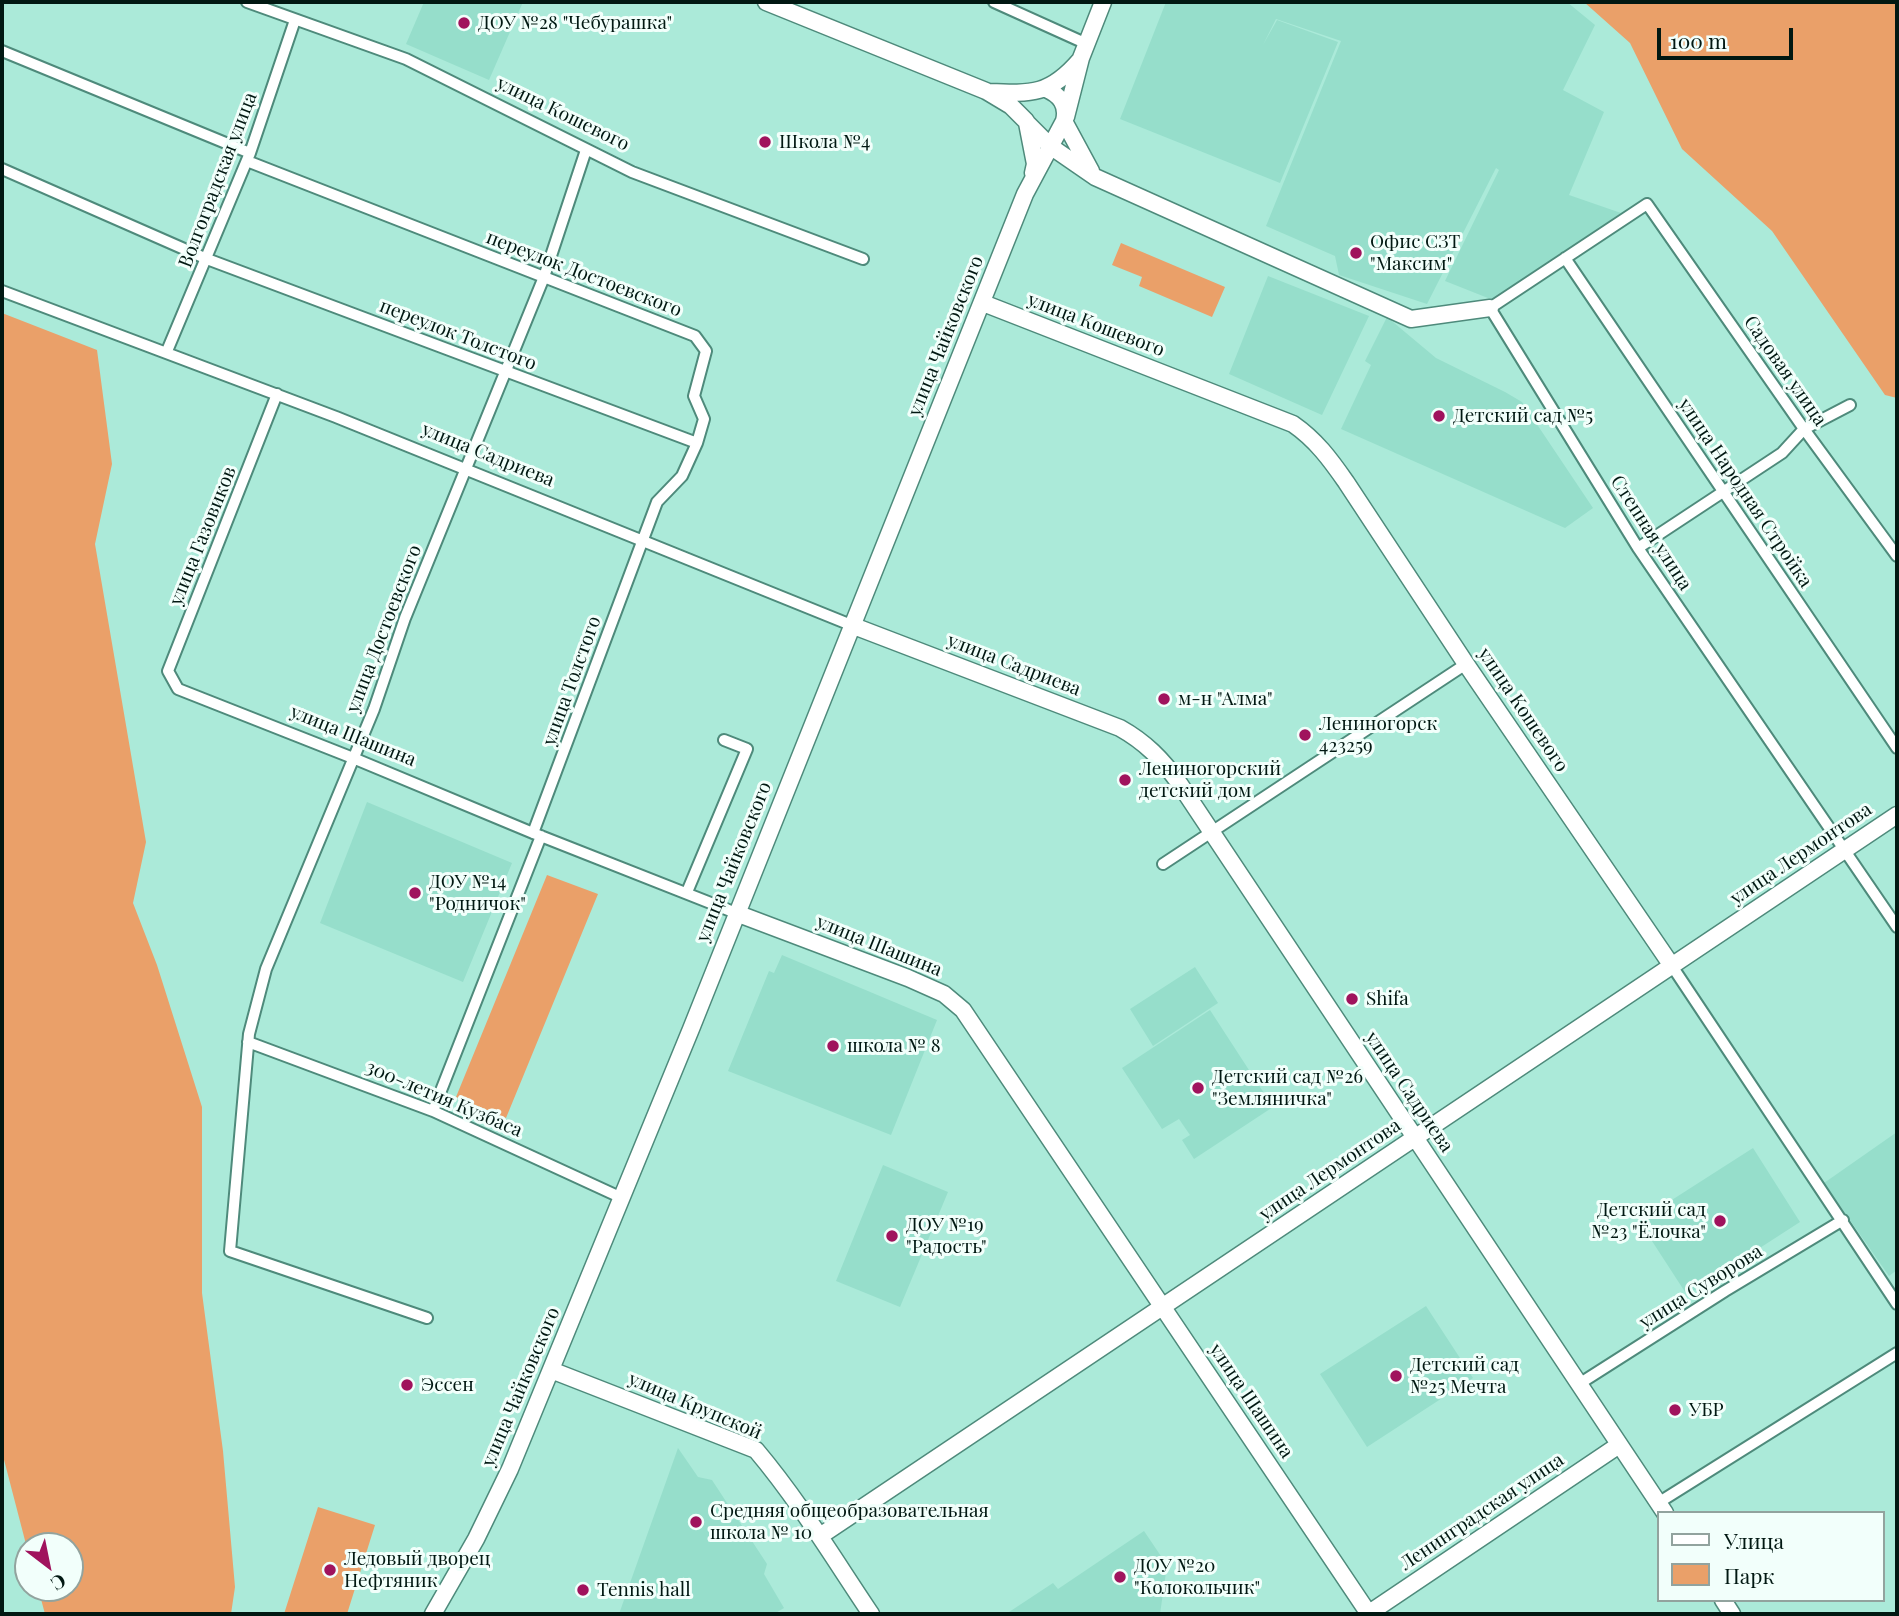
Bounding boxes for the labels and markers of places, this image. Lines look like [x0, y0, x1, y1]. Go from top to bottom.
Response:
place label: ДОУ №28 "Чебурашка" [478, 12, 672, 34]
marker: ДОУ №28 "Чебурашка" [456, 15, 472, 31]
place label: Школа №4 [779, 131, 870, 153]
marker: Школа №4 [757, 134, 773, 150]
place label: Офис СЗТ "Максим" [1370, 231, 1460, 275]
marker: Офис СЗТ "Максим" [1348, 245, 1364, 261]
place label: Детский сад №5 [1453, 405, 1593, 427]
marker: Детский сад №5 [1431, 408, 1447, 424]
place label: м-н "Алма" [1178, 688, 1273, 710]
marker: м-н "Алма" [1156, 691, 1172, 707]
place label: Лениногорск 423259 [1319, 713, 1437, 757]
marker: Лениногорск 423259 [1297, 727, 1313, 743]
place label: Лениногорский детский дом [1139, 758, 1281, 802]
marker: Лениногорский детский дом [1117, 772, 1133, 788]
place label: ДОУ №14 "Родничок" [429, 871, 526, 915]
marker: ДОУ №14 "Родничок" [407, 885, 423, 901]
place label: Shifa [1366, 988, 1409, 1010]
marker: Shifa [1344, 991, 1360, 1007]
place label: школа № 8 [847, 1035, 941, 1057]
marker: школа № 8 [825, 1038, 841, 1054]
place label: Детский сад №26 "Земляничка" [1212, 1066, 1363, 1110]
marker: Детский сад №26 "Земляничка" [1190, 1080, 1206, 1096]
place label: Детский сад №23 "Ёлочка" [1591, 1199, 1706, 1243]
marker: Детский сад №23 "Ёлочка" [1712, 1213, 1728, 1229]
place label: ДОУ №19 "Радость" [906, 1214, 987, 1258]
marker: ДОУ №19 "Радость" [884, 1228, 900, 1244]
place label: Детский сад №25 Мечта [1410, 1354, 1519, 1398]
marker: Детский сад №25 Мечта [1388, 1368, 1404, 1384]
place label: Эссен [421, 1374, 474, 1396]
marker: Эссен [399, 1377, 415, 1393]
place label: УБР [1689, 1399, 1724, 1421]
marker: УБР [1667, 1402, 1683, 1418]
place label: Средняя общеобразовательная школа № 10 [710, 1500, 989, 1544]
marker: Средняя общеобразовательная школа № 10 [688, 1514, 704, 1530]
place label: Ледовый дворец Нефтяник [344, 1548, 491, 1592]
place label: ДОУ №20 "Колокольчик" [1134, 1555, 1260, 1599]
marker: Ледовый дворец Нефтяник [322, 1562, 338, 1578]
marker: ДОУ №20 "Колокольчик" [1112, 1569, 1128, 1585]
place label: Tennis hall [597, 1579, 691, 1601]
marker: Tennis hall [575, 1582, 591, 1598]

